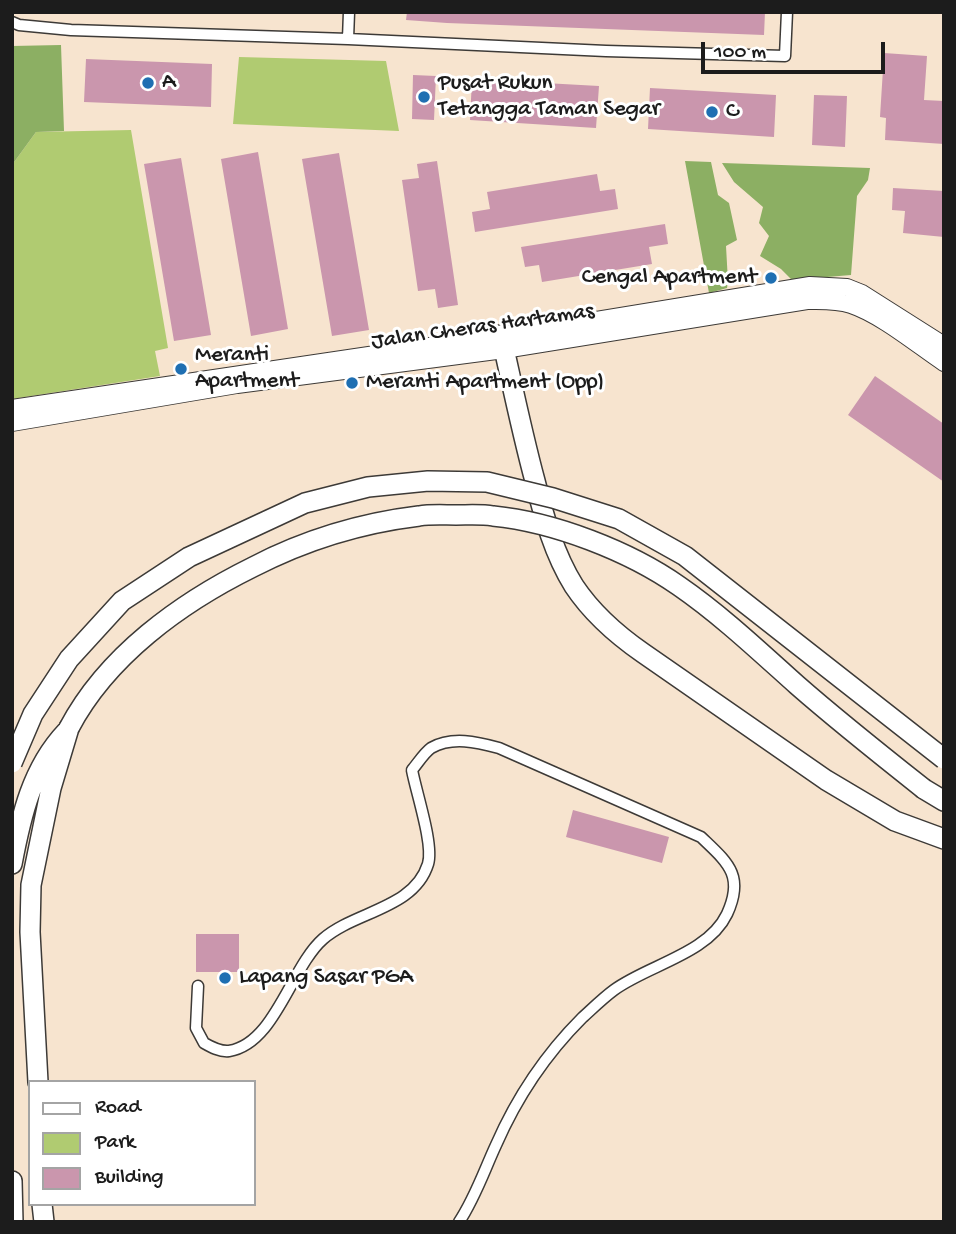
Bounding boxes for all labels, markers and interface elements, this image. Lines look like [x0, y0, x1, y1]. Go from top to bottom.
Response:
scale bar [704, 28, 888, 72]
text: 100 m [714, 41, 766, 66]
place label: A [162, 69, 176, 97]
place label: Pusat Rukun Tetangga Taman Segar [438, 70, 660, 124]
marker: A [140, 75, 156, 91]
marker: Pusat Rukun Tetangga Taman Segar [416, 89, 432, 105]
place label: C [726, 98, 738, 126]
marker: C [704, 104, 720, 120]
place label: Cengal Apartment [582, 264, 757, 292]
marker: Cengal Apartment [763, 270, 779, 286]
street label: Jalan Cheras Hartamas [370, 299, 596, 357]
place label: Meranti Apartment [195, 342, 299, 396]
marker: Meranti Apartment [173, 361, 189, 377]
place label: Meranti Apartment (Opp) [366, 369, 604, 397]
marker: Meranti Apartment (Opp) [344, 375, 360, 391]
place label: Lapang Sasar PGA [239, 964, 413, 992]
marker: Lapang Sasar PGA [217, 970, 233, 986]
legend [28, 1080, 256, 1206]
text: Road [95, 1096, 141, 1121]
text: Park [95, 1131, 135, 1156]
text: Building [95, 1166, 164, 1191]

